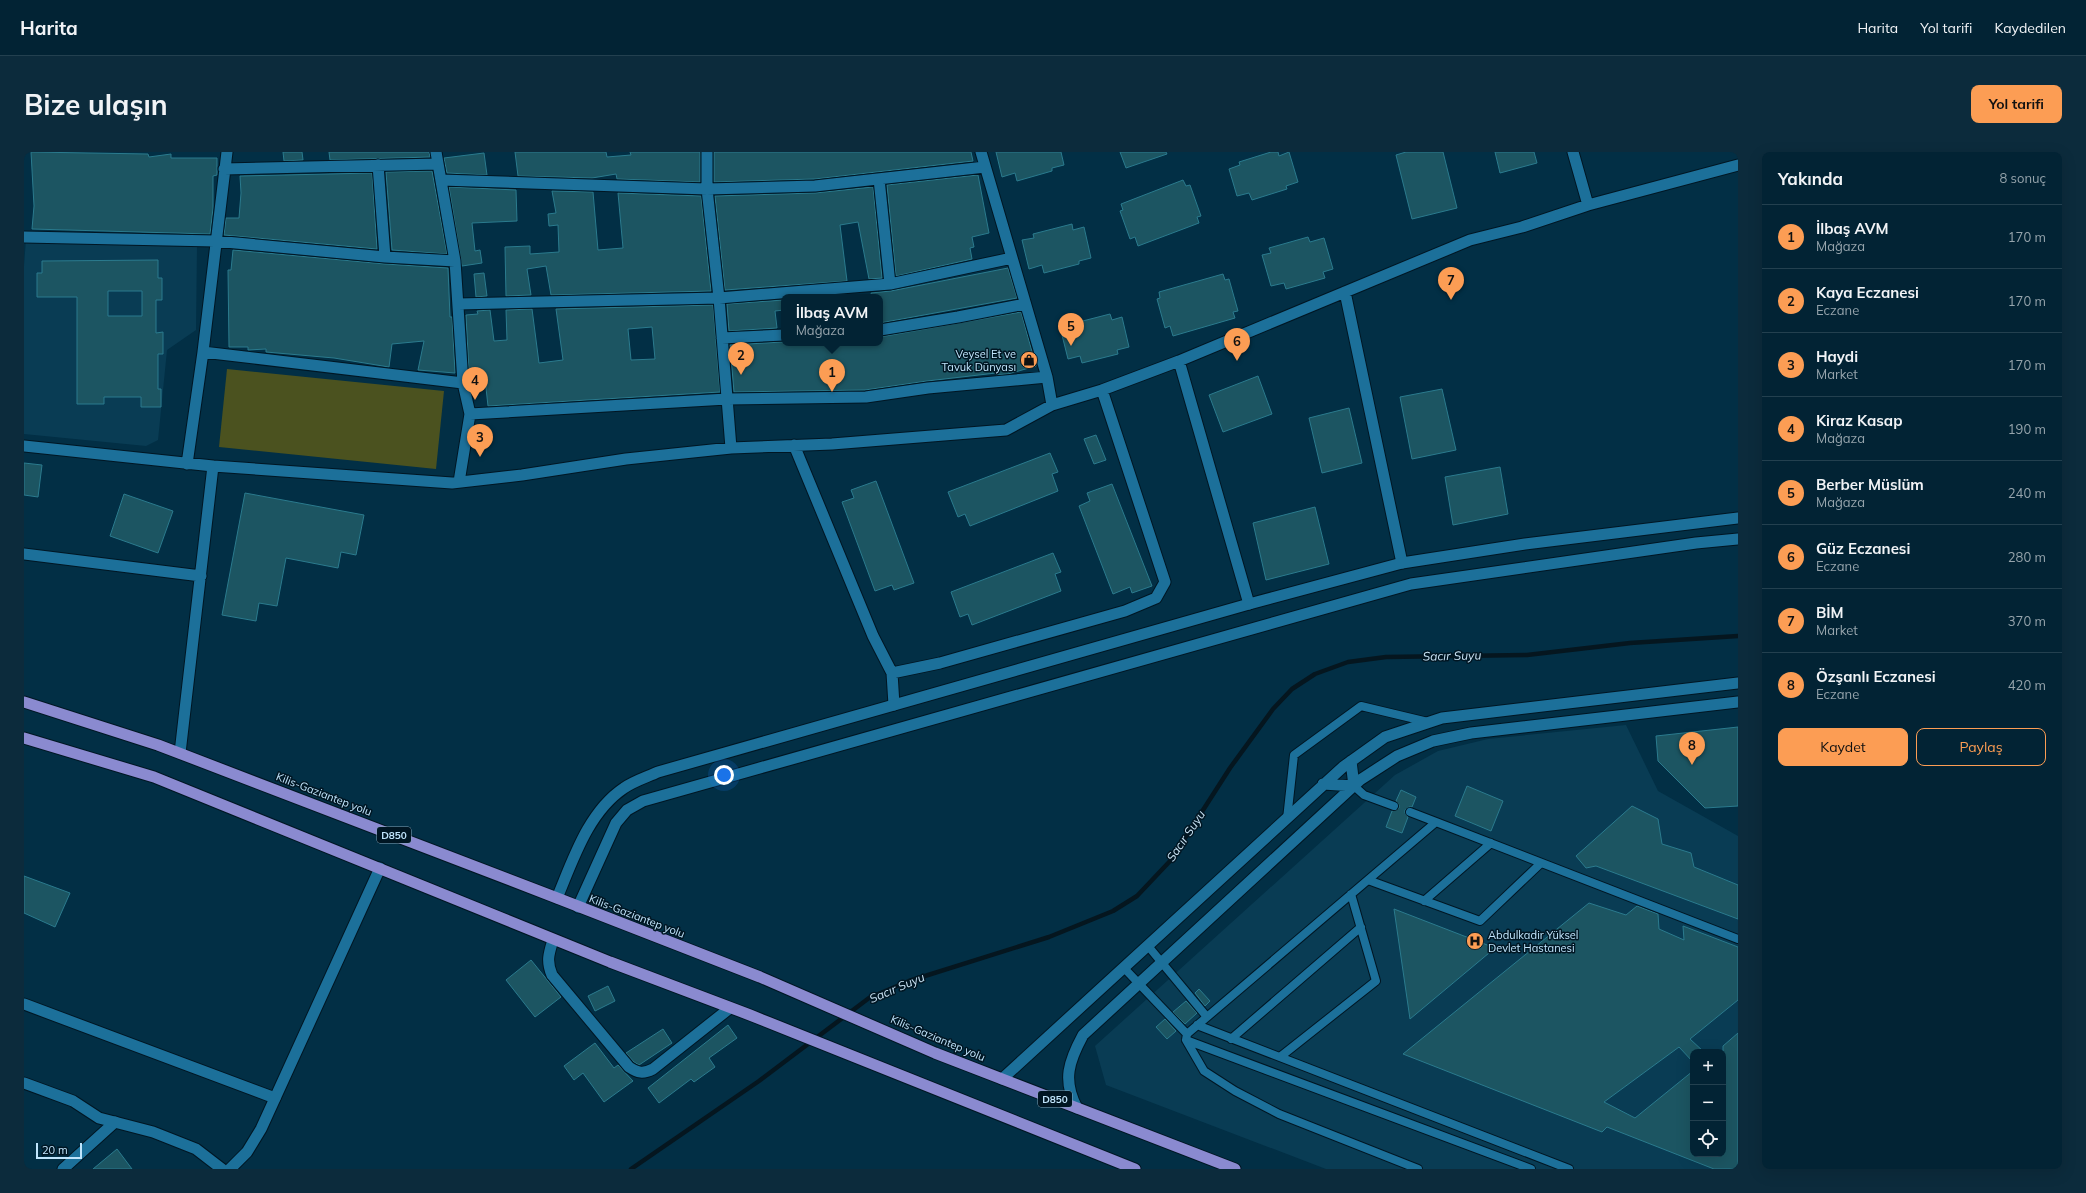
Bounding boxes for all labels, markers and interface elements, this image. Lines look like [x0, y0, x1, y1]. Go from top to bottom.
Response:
text: Harita [20, 16, 78, 40]
text: Harita [1857, 19, 1898, 37]
text: Yol tarifi [1920, 19, 1972, 37]
text: Kaydedilen [1994, 19, 2066, 37]
button: Yol tarifi [1971, 85, 2062, 123]
text: Bize ulaşın [24, 87, 168, 122]
text: Yakında [1778, 168, 1843, 189]
text: 8 sonuç [1999, 170, 2046, 186]
text: İlbaş AVM [1816, 219, 1889, 238]
text: 1 [1787, 229, 1795, 245]
text: 170 m [2008, 229, 2046, 245]
text: Mağaza [1816, 238, 1865, 254]
pin: 7 [1438, 267, 1464, 300]
text: Kaya Eczanesi [1816, 283, 1919, 302]
text: 2 [1787, 293, 1795, 309]
text: 170 m [2008, 293, 2046, 309]
popup [781, 294, 883, 346]
text: Eczane [1816, 302, 1859, 318]
text: İlbaş AVM [796, 303, 868, 322]
pin: 5 [1058, 313, 1084, 346]
text: Mağaza [796, 322, 845, 338]
pin: 6 [1224, 328, 1250, 361]
pin: 2 [728, 342, 754, 375]
place label: Veysel Et ve Tavuk Dünyası [942, 347, 1016, 374]
text: Haydi [1816, 347, 1858, 366]
shop icon: Veysel Et ve Tavuk Dünyası [1019, 350, 1039, 370]
text: 3 [1787, 357, 1795, 373]
text: 170 m [2008, 357, 2046, 373]
pin: 1 [819, 359, 845, 392]
text: Market [1816, 366, 1858, 382]
pin: 4 [462, 367, 488, 400]
text: Kiraz Kasap [1816, 411, 1902, 430]
text: 4 [1787, 421, 1795, 437]
text: 190 m [2008, 421, 2046, 437]
pin: 3 [467, 424, 493, 457]
text: Mağaza [1816, 430, 1865, 446]
text: Berber Müslüm [1816, 475, 1924, 494]
text: 5 [1787, 485, 1795, 501]
text: 240 m [2008, 485, 2046, 501]
text: Mağaza [1816, 494, 1865, 510]
text: Güz Eczanesi [1816, 539, 1910, 558]
text: 6 [1787, 549, 1795, 565]
text: 280 m [2008, 549, 2046, 565]
text: Eczane [1816, 558, 1859, 574]
text: BİM [1816, 603, 1844, 622]
text: 7 [1787, 613, 1795, 629]
text: 370 m [2008, 613, 2046, 629]
text: Market [1816, 622, 1858, 638]
water label: Sacır Suyu [1423, 647, 1482, 664]
text: Özşanlı Eczanesi [1816, 667, 1936, 686]
text: 8 [1787, 677, 1795, 693]
text: 420 m [2008, 677, 2046, 693]
text: Eczane [1816, 686, 1859, 702]
button: Kaydet [1778, 728, 1908, 766]
button: Paylaş [1916, 728, 2046, 766]
pin: 8 [1679, 732, 1705, 765]
your location [714, 765, 734, 785]
street label: Kilis-Gaziantep yolu [274, 769, 374, 819]
water label: Sacır Suyu [1163, 807, 1208, 864]
road number: D850 [377, 827, 411, 843]
street label: Kilis-Gaziantep yolu [587, 891, 687, 941]
place label: Abdulkadir Yüksel Devlet Hastanesi [1488, 928, 1578, 955]
hospital icon: Abdulkadir Yüksel Devlet Hastanesi [1465, 931, 1485, 951]
water label: Sacır Suyu [867, 969, 927, 1006]
street label: Kilis-Gaziantep yolu [889, 1012, 987, 1064]
map controls [1690, 1049, 1726, 1157]
button: + [1690, 1049, 1726, 1085]
button: − [1690, 1085, 1726, 1121]
road number: D850 [1038, 1091, 1072, 1107]
button: locate [1690, 1121, 1726, 1157]
scale bar [36, 1141, 82, 1160]
text: 20 m [42, 1143, 68, 1157]

